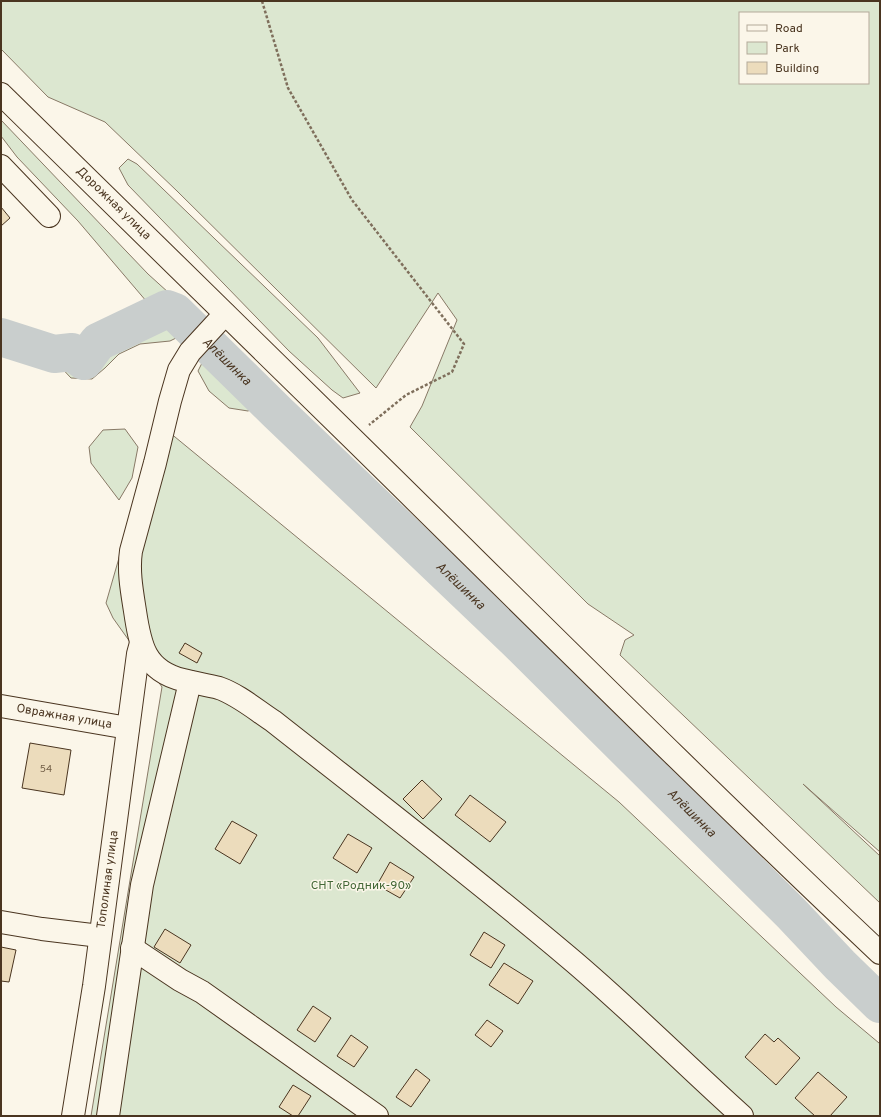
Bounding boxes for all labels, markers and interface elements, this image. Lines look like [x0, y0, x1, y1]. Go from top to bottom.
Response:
legend [739, 12, 869, 84]
text: Road [775, 21, 803, 37]
text: Park [775, 41, 800, 57]
text: Building [775, 61, 819, 77]
street label: Дорожная улица [73, 163, 154, 244]
water label: Алёшинка [198, 335, 254, 390]
water label: Алёшинка [432, 559, 488, 614]
street label: Овражная улица [15, 701, 113, 733]
house number: 54 [40, 763, 52, 776]
water label: Алёшинка [663, 786, 719, 841]
street label: Тополиная улица [94, 830, 123, 930]
park label: СНТ «Родник-90» [311, 878, 411, 894]

